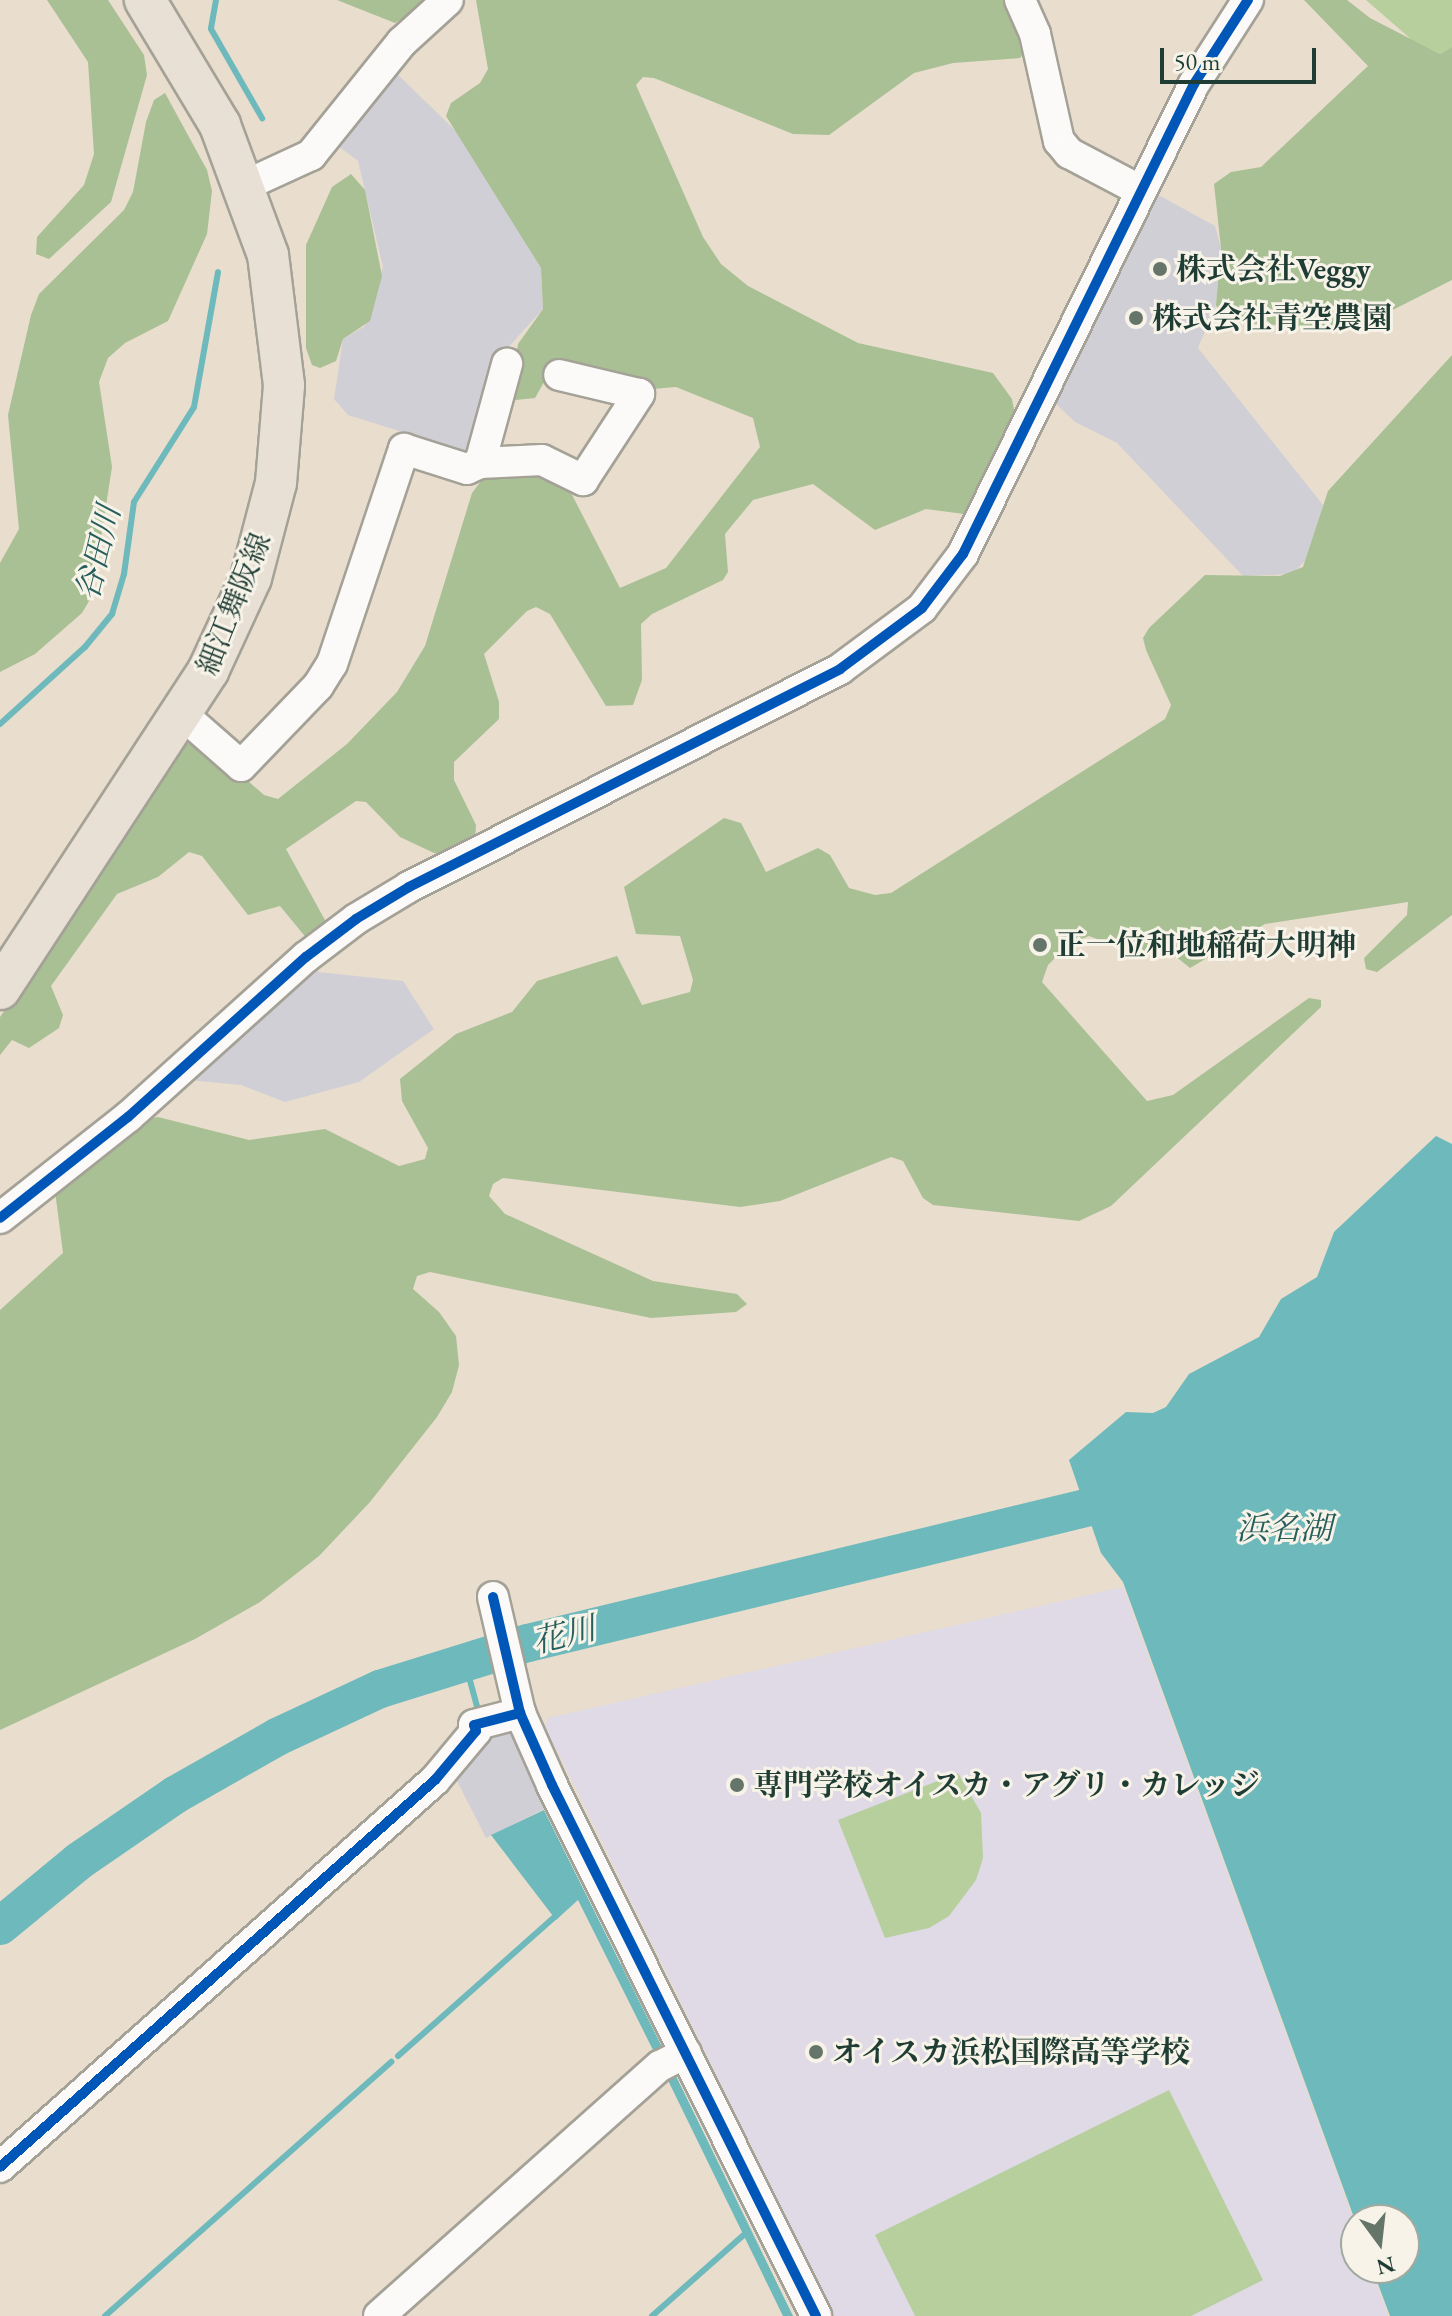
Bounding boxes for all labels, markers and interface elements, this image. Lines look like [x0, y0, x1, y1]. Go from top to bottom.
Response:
scale bar [1164, 32, 1320, 82]
text: 50 m [1174, 46, 1221, 77]
place label: 株式会社Veggy [1176, 251, 1371, 287]
marker: 株式会社Veggy [1151, 260, 1169, 278]
place label: 株式会社青空農園 [1152, 300, 1392, 336]
marker: 株式会社青空農園 [1127, 309, 1145, 327]
water label: 谷田川 [68, 502, 128, 604]
street label: 細江舞阪線 [189, 528, 279, 680]
place label: 正一位和地稲荷大明神 [1056, 927, 1356, 963]
marker: 正一位和地稲荷大明神 [1031, 936, 1049, 954]
water label: 浜名湖 [1236, 1509, 1332, 1547]
water label: 花川 [528, 1609, 600, 1661]
place label: 専門学校オイスカ・アグリ・カレッジ [753, 1767, 1263, 1803]
marker: 専門学校オイスカ・アグリ・カレッジ [728, 1776, 746, 1794]
place label: オイスカ浜松国際高等学校 [832, 2034, 1192, 2070]
marker: オイスカ浜松国際高等学校 [807, 2043, 825, 2061]
north arrow [1340, 2204, 1420, 2284]
text: N [1373, 2249, 1398, 2282]

